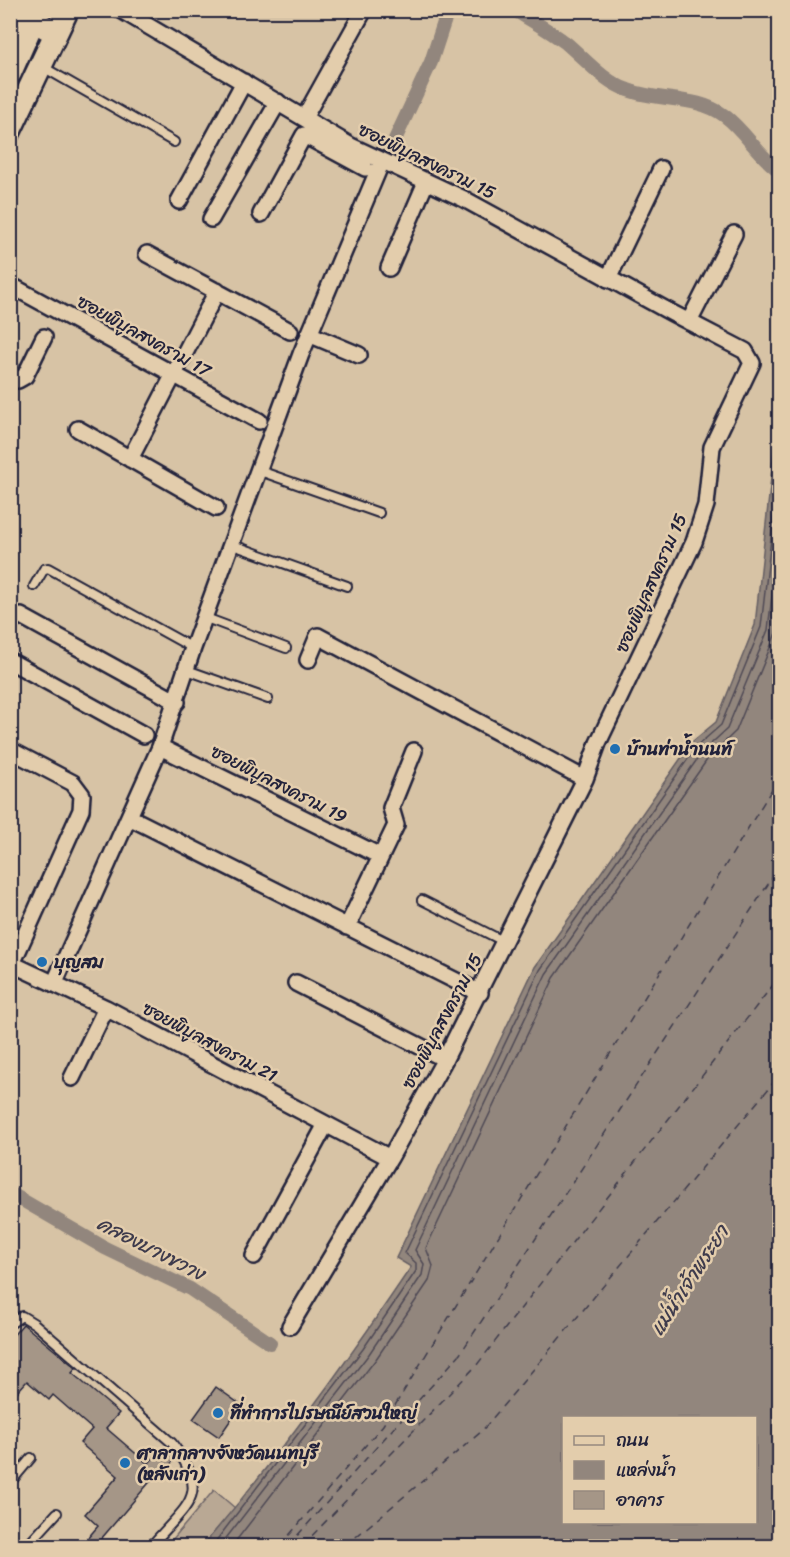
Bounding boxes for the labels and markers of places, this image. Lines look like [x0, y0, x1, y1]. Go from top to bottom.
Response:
place label: บ้านท่าน้ำนนท์ [626, 733, 736, 765]
marker: บ้านท่าน้ำนนท์ [608, 742, 622, 756]
place label: บุญสม [53, 946, 105, 978]
marker: บุญสม [35, 955, 49, 969]
place label: ที่ทำการไปรษณีย์สวนใหญ่ [230, 1396, 419, 1429]
marker: ที่ทำการไปรษณีย์สวนใหญ่ [211, 1406, 225, 1420]
place label: ศาลากลางจังหวัดนนทบุรี (หลังเก่า) [136, 1437, 321, 1490]
marker: ศาลากลางจังหวัดนนทบุรี (หลังเก่า) [118, 1456, 132, 1470]

